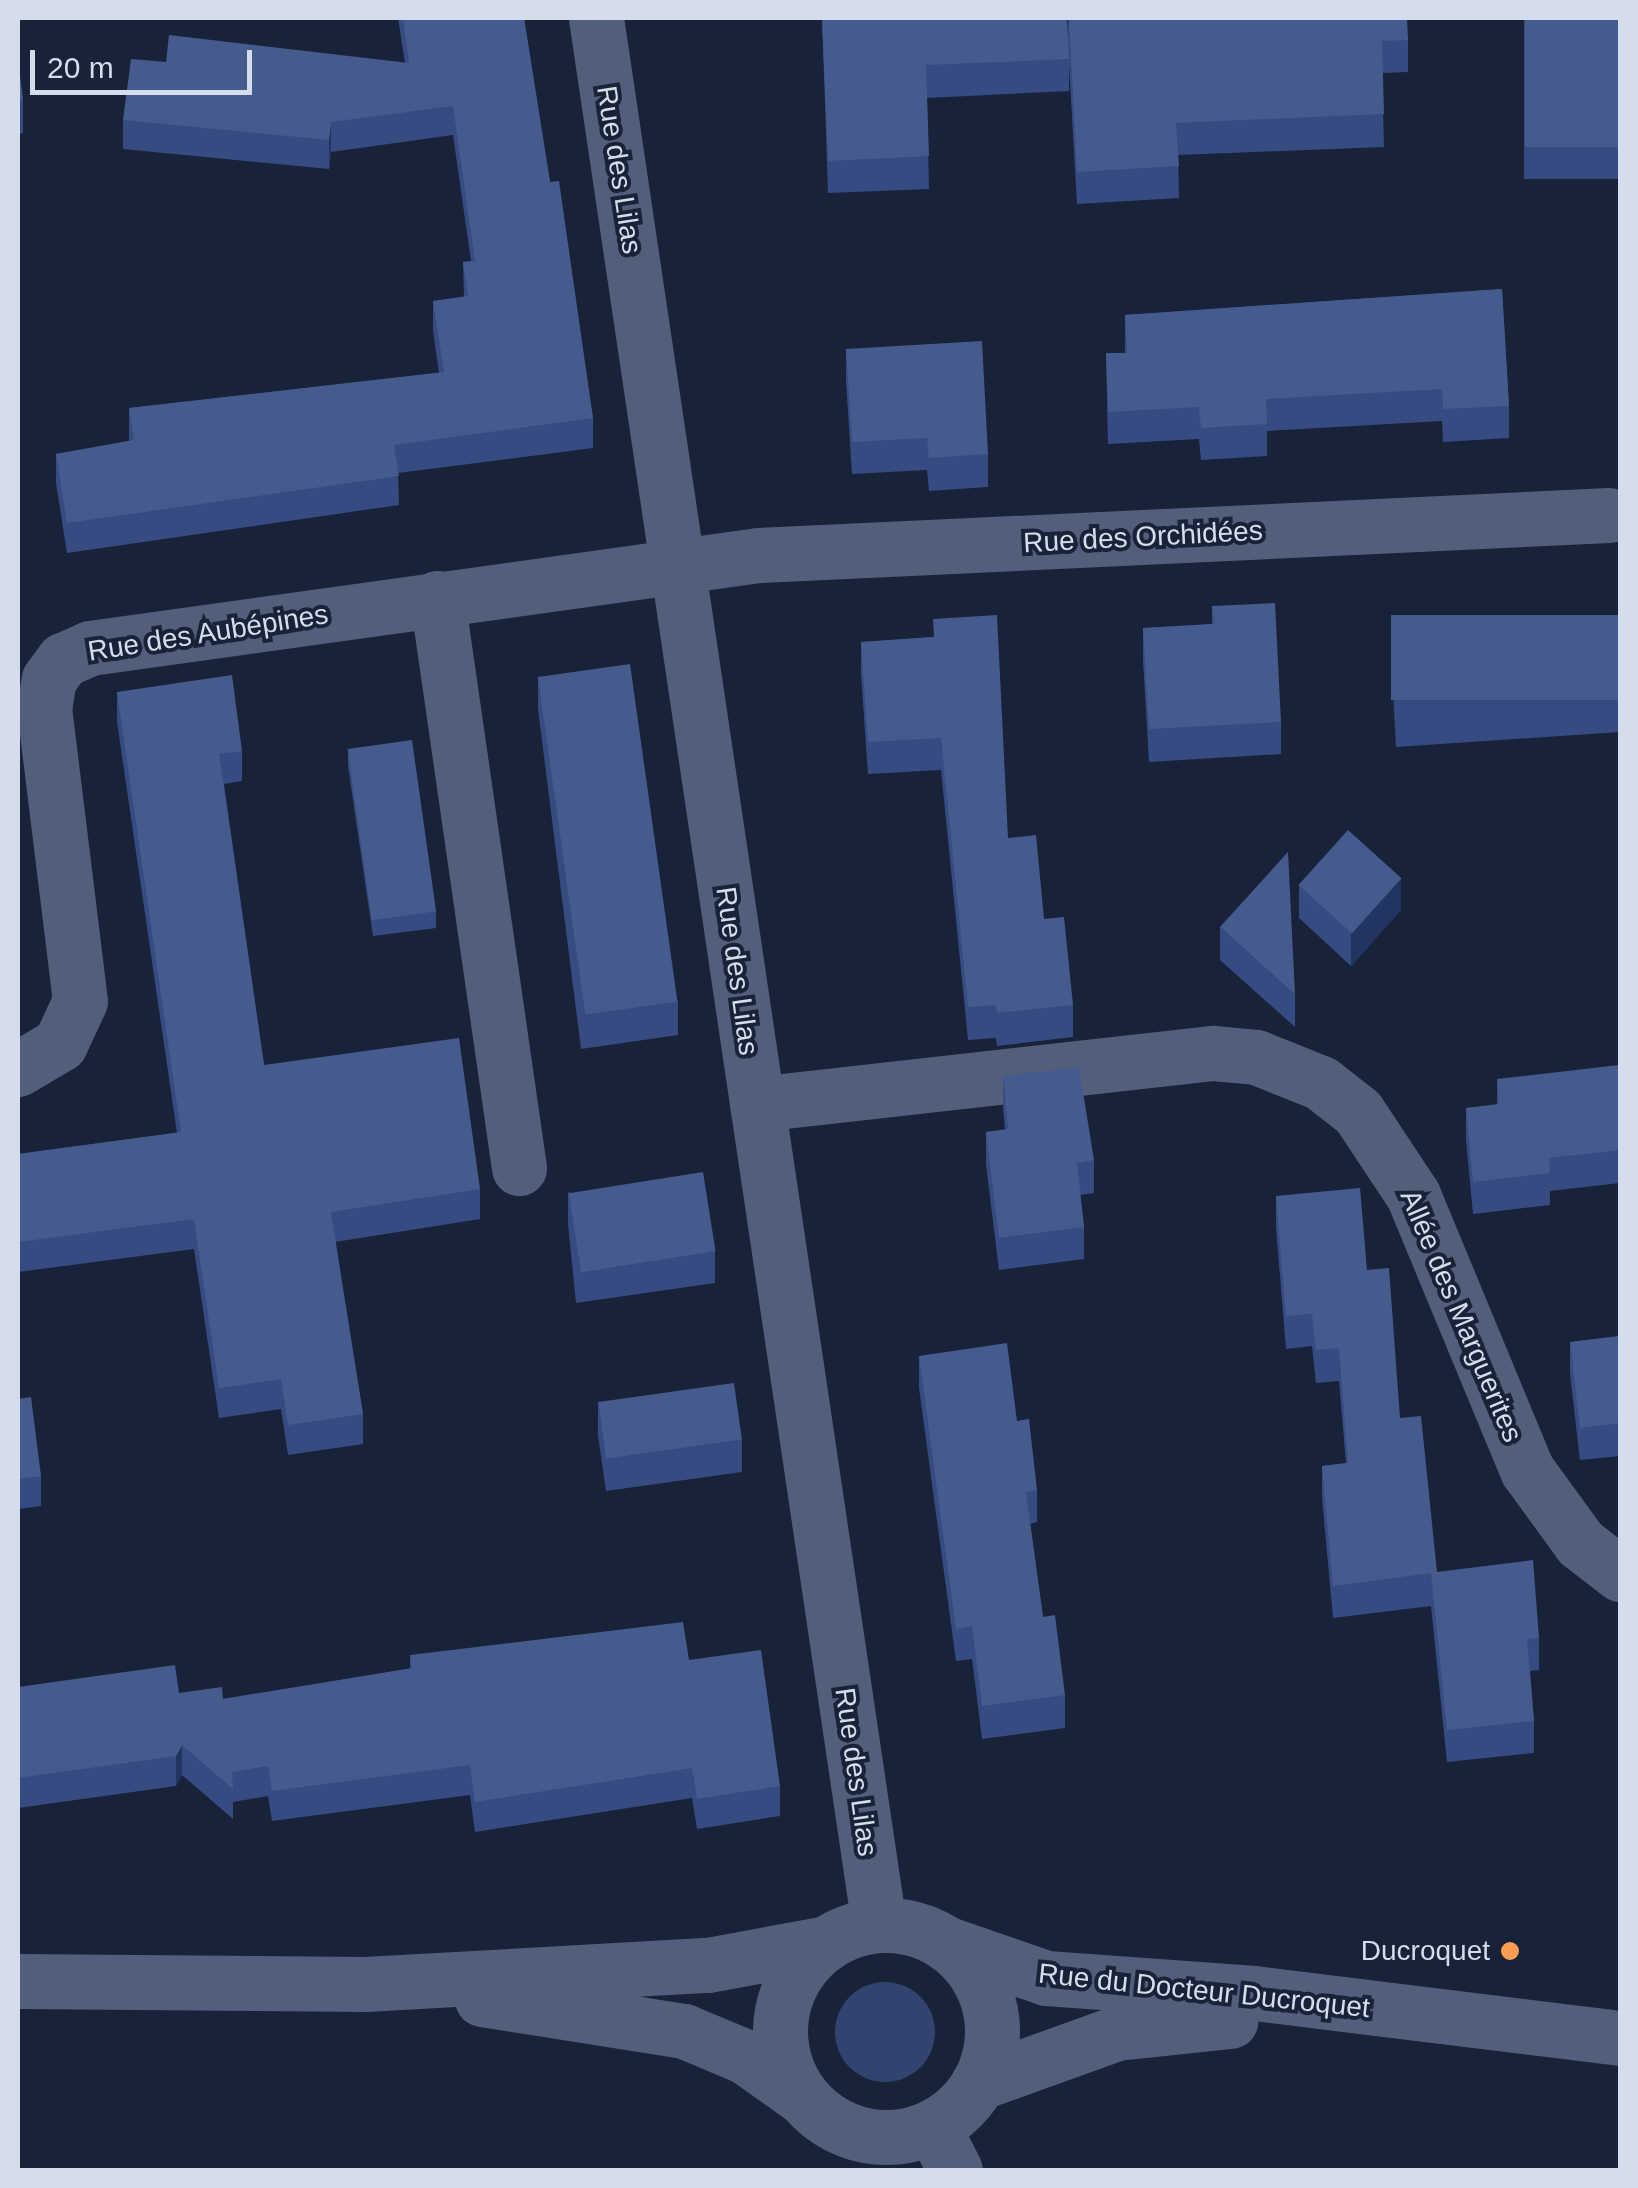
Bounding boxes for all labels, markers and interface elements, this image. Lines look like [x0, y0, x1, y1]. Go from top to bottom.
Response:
scale bar [35, 30, 258, 92]
text: 20 m [47, 51, 114, 84]
street label: Rue des Lilas [589, 84, 649, 256]
street label: Rue des Orchidées [1022, 514, 1264, 560]
street label: Rue des Aubépines [85, 597, 331, 669]
street label: Rue des Lilas [709, 885, 765, 1057]
street label: Allée des Marguerites [1393, 1185, 1529, 1447]
street label: Rue des Lilas [828, 1686, 884, 1858]
place label: Ducroquet [1361, 1934, 1490, 1968]
marker: Ducroquet [1499, 1940, 1521, 1962]
street label: Rue du Docteur Ducroquet [1037, 1957, 1371, 2025]

